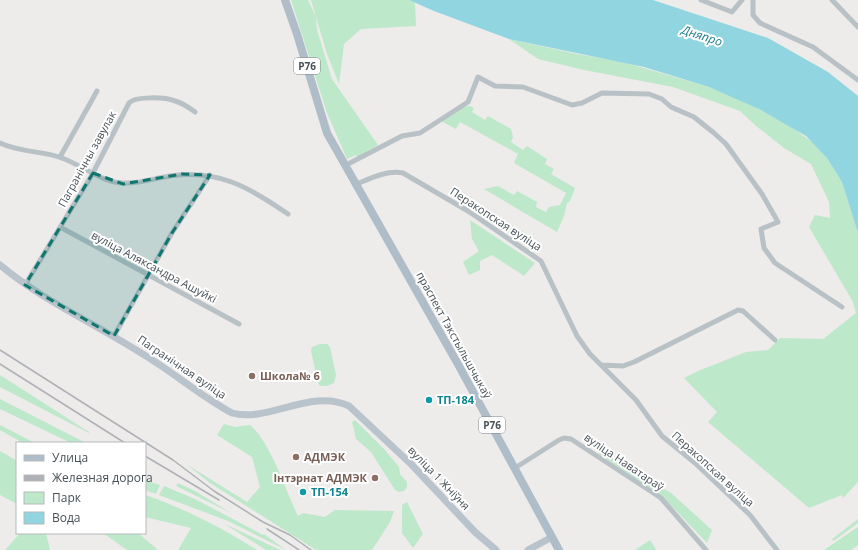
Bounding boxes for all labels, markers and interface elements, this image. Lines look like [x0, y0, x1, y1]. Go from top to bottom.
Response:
water label: Дняпро [679, 21, 725, 50]
road number: Р76 [294, 58, 320, 74]
street label: Пагранічны завулак [54, 108, 119, 210]
street label: Перакопская вуліца [448, 183, 545, 254]
street label: вуліца Аляксандра Ашуйкі [89, 227, 220, 306]
street label: праспект Тэкстыльшчыкаў [413, 269, 496, 401]
street label: Пагранічная вуліца [135, 331, 230, 402]
place label: Школа№ 6 [260, 368, 320, 383]
marker: Школа№ 6 [247, 371, 257, 381]
place label: ТП-184 [437, 392, 475, 407]
marker: ТП-184 [424, 395, 434, 405]
road number: Р76 [479, 417, 505, 433]
street label: Перакопская вуліца [669, 428, 758, 510]
street label: вуліца Наватараў [582, 429, 667, 494]
legend [16, 442, 146, 534]
street label: вуліца 1 Жніўня [405, 442, 474, 513]
text: Улица [52, 449, 88, 466]
place label: АДМЭК [304, 449, 346, 464]
marker: АДМЭК [291, 452, 301, 462]
text: Железная дорога [52, 469, 153, 486]
place label: Інтэрнат АДМЭК [273, 470, 368, 485]
marker: Інтэрнат АДМЭК [370, 473, 380, 483]
place label: ТП-154 [311, 484, 349, 499]
marker: ТП-154 [298, 487, 308, 497]
text: Парк [52, 489, 82, 506]
text: Вода [52, 509, 81, 526]

